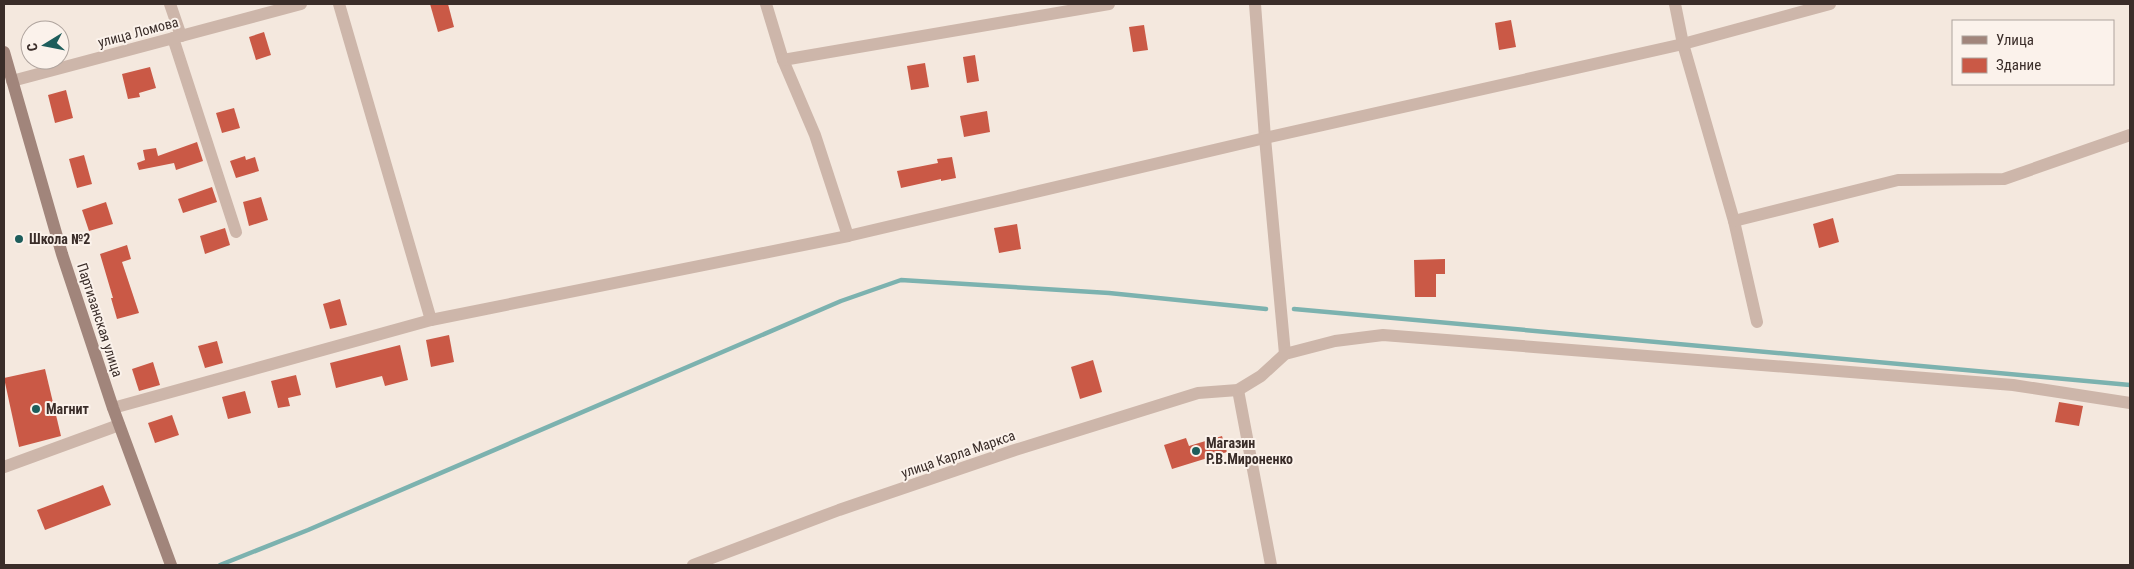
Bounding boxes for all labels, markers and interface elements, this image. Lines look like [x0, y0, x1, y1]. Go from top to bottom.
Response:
street label: улица Ломова [96, 14, 180, 50]
north arrow [20, 20, 70, 70]
legend [1952, 20, 2114, 85]
text: Улица [1996, 31, 2034, 49]
text: С [24, 42, 41, 53]
text: Здание [1996, 56, 2041, 74]
place label: Школа №2 [29, 231, 90, 247]
marker: Школа №2 [13, 233, 25, 245]
street label: Партизанская улица [74, 261, 126, 379]
place label: Магнит [46, 401, 89, 417]
marker: Магнит [30, 403, 42, 415]
street label: улица Карла Маркса [899, 427, 1017, 481]
place label: Магазин Р.В.Мироненко [1206, 435, 1293, 467]
marker: Магазин Р.В.Мироненко [1190, 445, 1202, 457]

